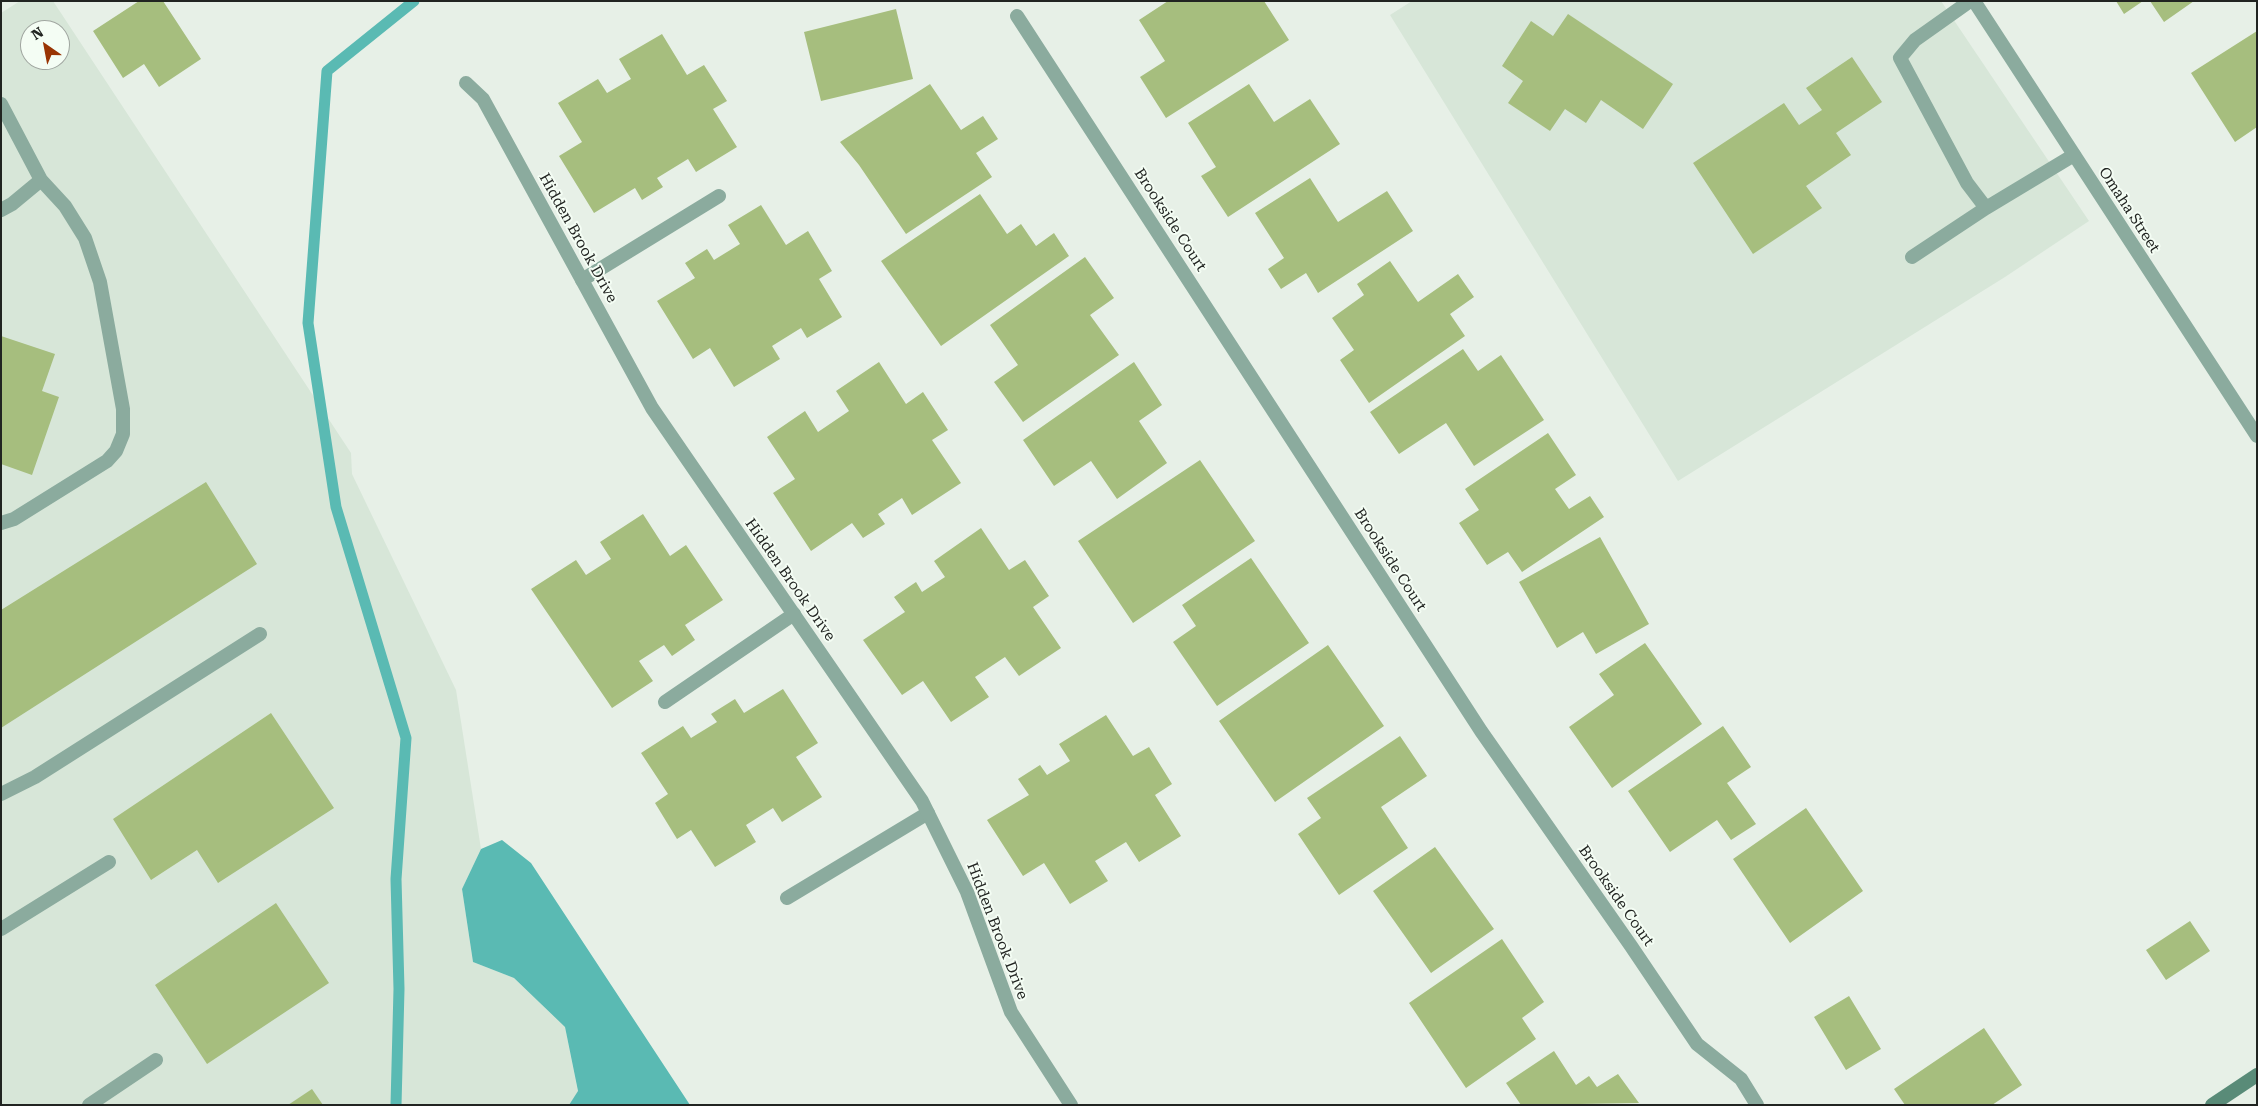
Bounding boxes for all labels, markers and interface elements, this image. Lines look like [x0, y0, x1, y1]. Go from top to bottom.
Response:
north arrow [20, 20, 70, 70]
text: N [28, 24, 46, 43]
street label: Omaha Street [2095, 164, 2163, 256]
street label: Brookside Court [1130, 165, 1210, 275]
street label: Hidden Brook Drive [535, 170, 621, 306]
street label: Brookside Court [1350, 505, 1430, 615]
street label: Hidden Brook Drive [741, 515, 839, 645]
street label: Brookside Court [1575, 842, 1657, 950]
street label: Hidden Brook Drive [963, 860, 1031, 1002]

